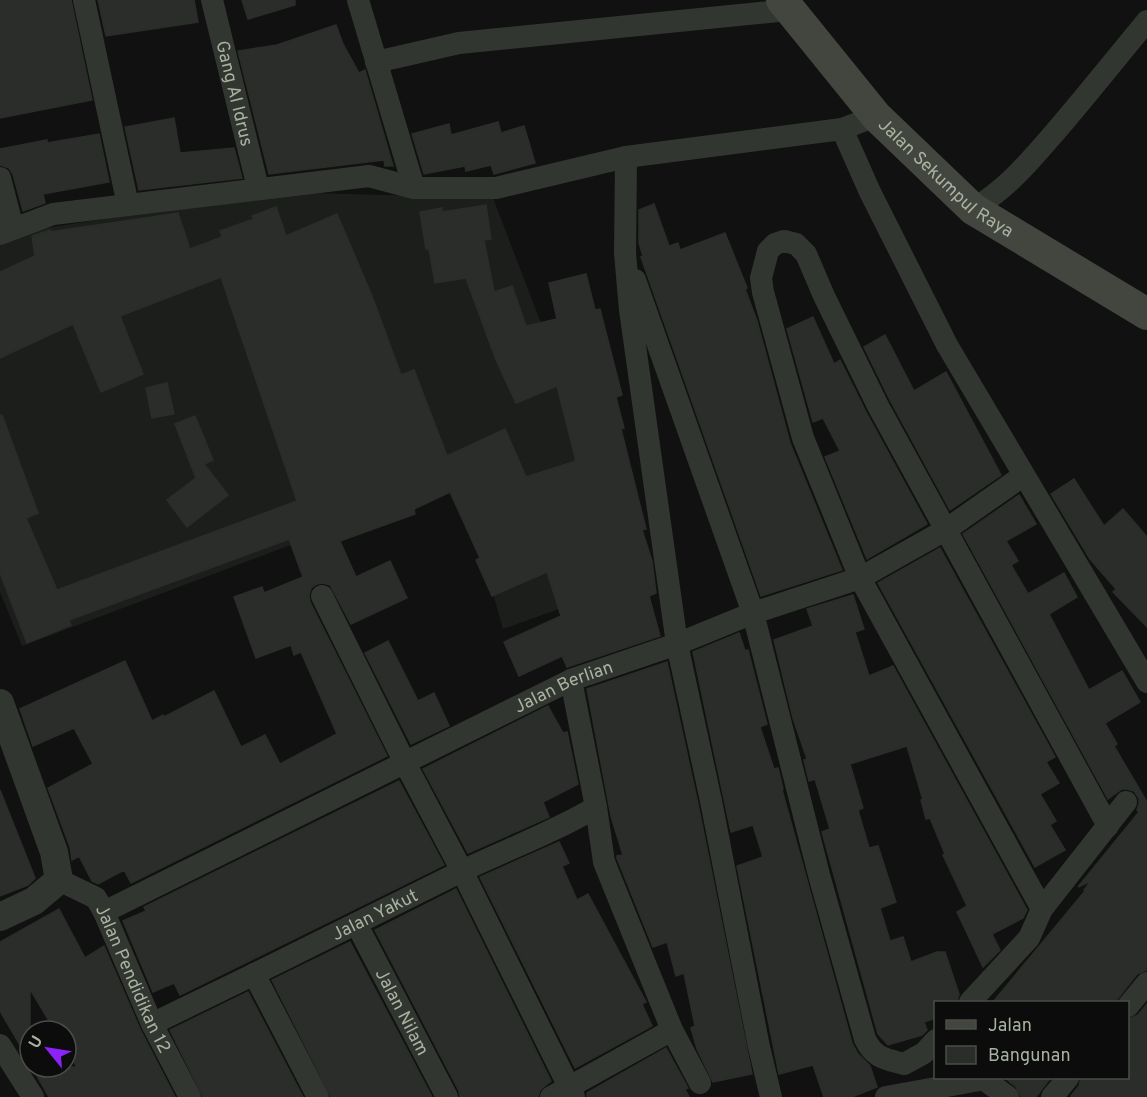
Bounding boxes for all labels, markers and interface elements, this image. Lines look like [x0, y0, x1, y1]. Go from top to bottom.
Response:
street label: Gang Al Idrus [209, 38, 257, 149]
street label: Jalan Sekumpul Raya [872, 114, 1017, 244]
street label: Jalan Berlian [511, 657, 616, 719]
street label: Jalan Yakut [328, 885, 422, 947]
street label: Jalan Pendidikan 12 [89, 901, 175, 1057]
street label: Jalan Nilam [369, 965, 433, 1060]
legend [934, 1001, 1129, 1079]
text: Jalan [988, 1015, 1032, 1038]
north arrow [18, 1019, 78, 1079]
text: U [25, 1033, 48, 1052]
text: Bangunan [988, 1045, 1071, 1068]

